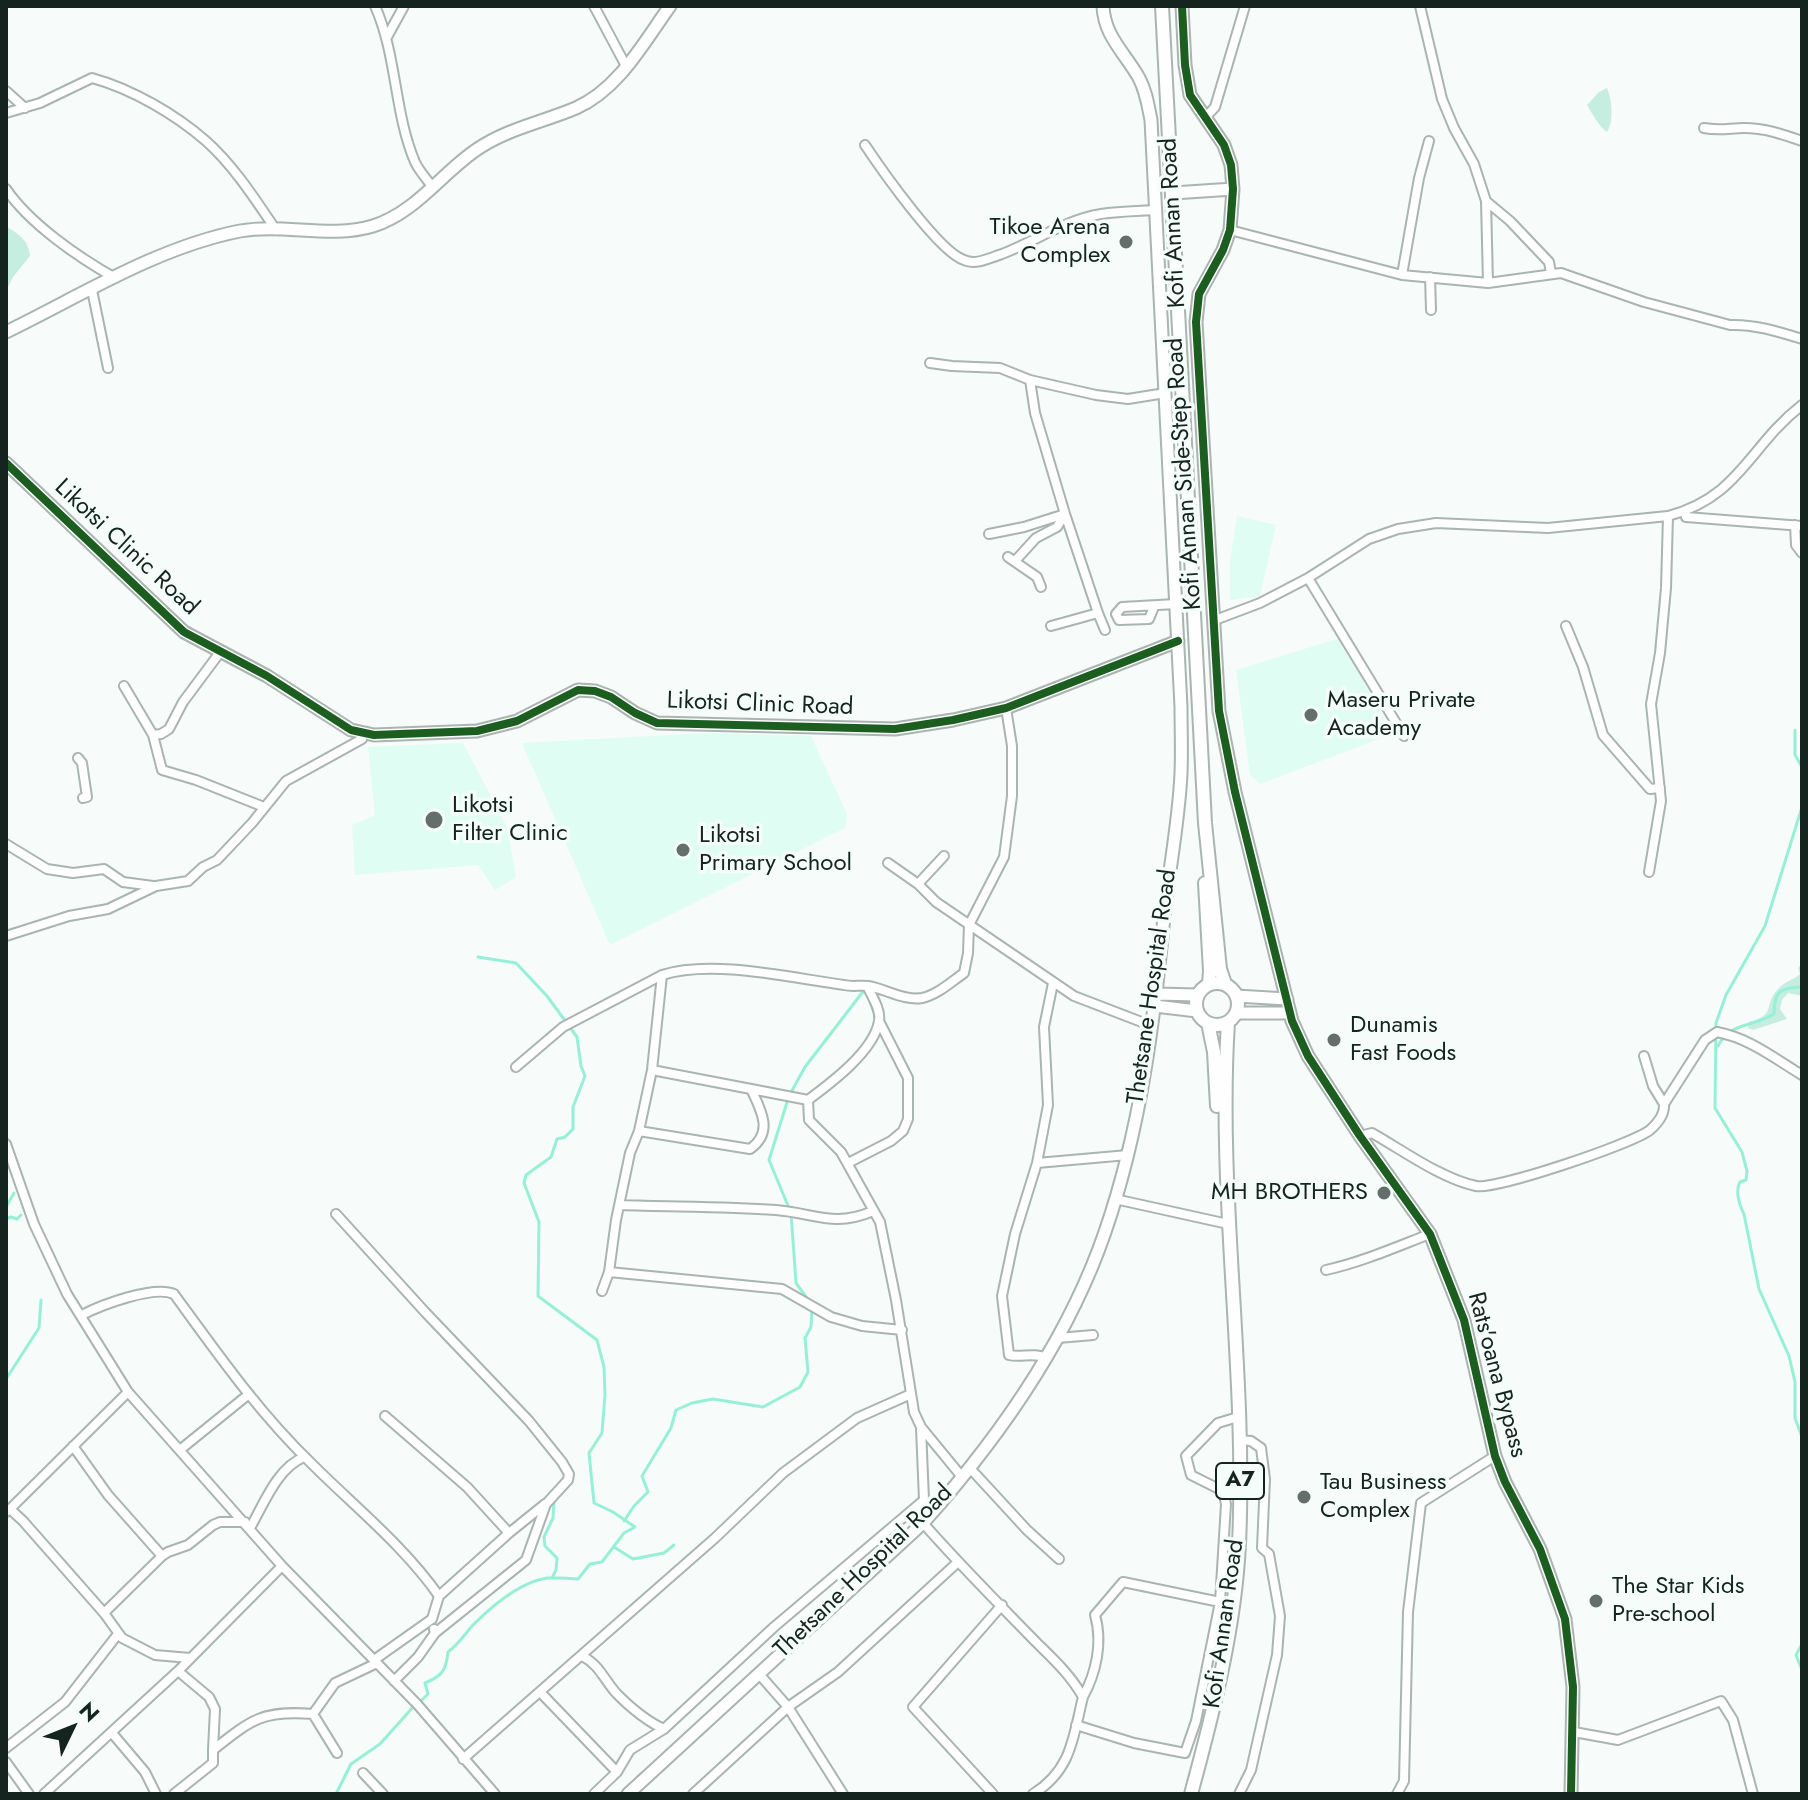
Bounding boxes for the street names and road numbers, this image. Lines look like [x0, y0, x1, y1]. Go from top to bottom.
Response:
street label: Kofi Annan Road [1155, 137, 1193, 309]
street label: Kofi Annan Side-Step Road [1161, 337, 1209, 611]
street label: Likotsi Clinic Road [48, 474, 204, 622]
street label: Likotsi Clinic Road [666, 687, 854, 723]
street label: Thetsane Hospital Road [1122, 868, 1184, 1106]
street label: Rats'oana Bypass [1460, 1289, 1532, 1461]
road number: A7 [1216, 1463, 1264, 1499]
street label: Thetsane Hospital Road [769, 1479, 959, 1665]
street label: Kofi Annan Road [1199, 1538, 1251, 1710]

